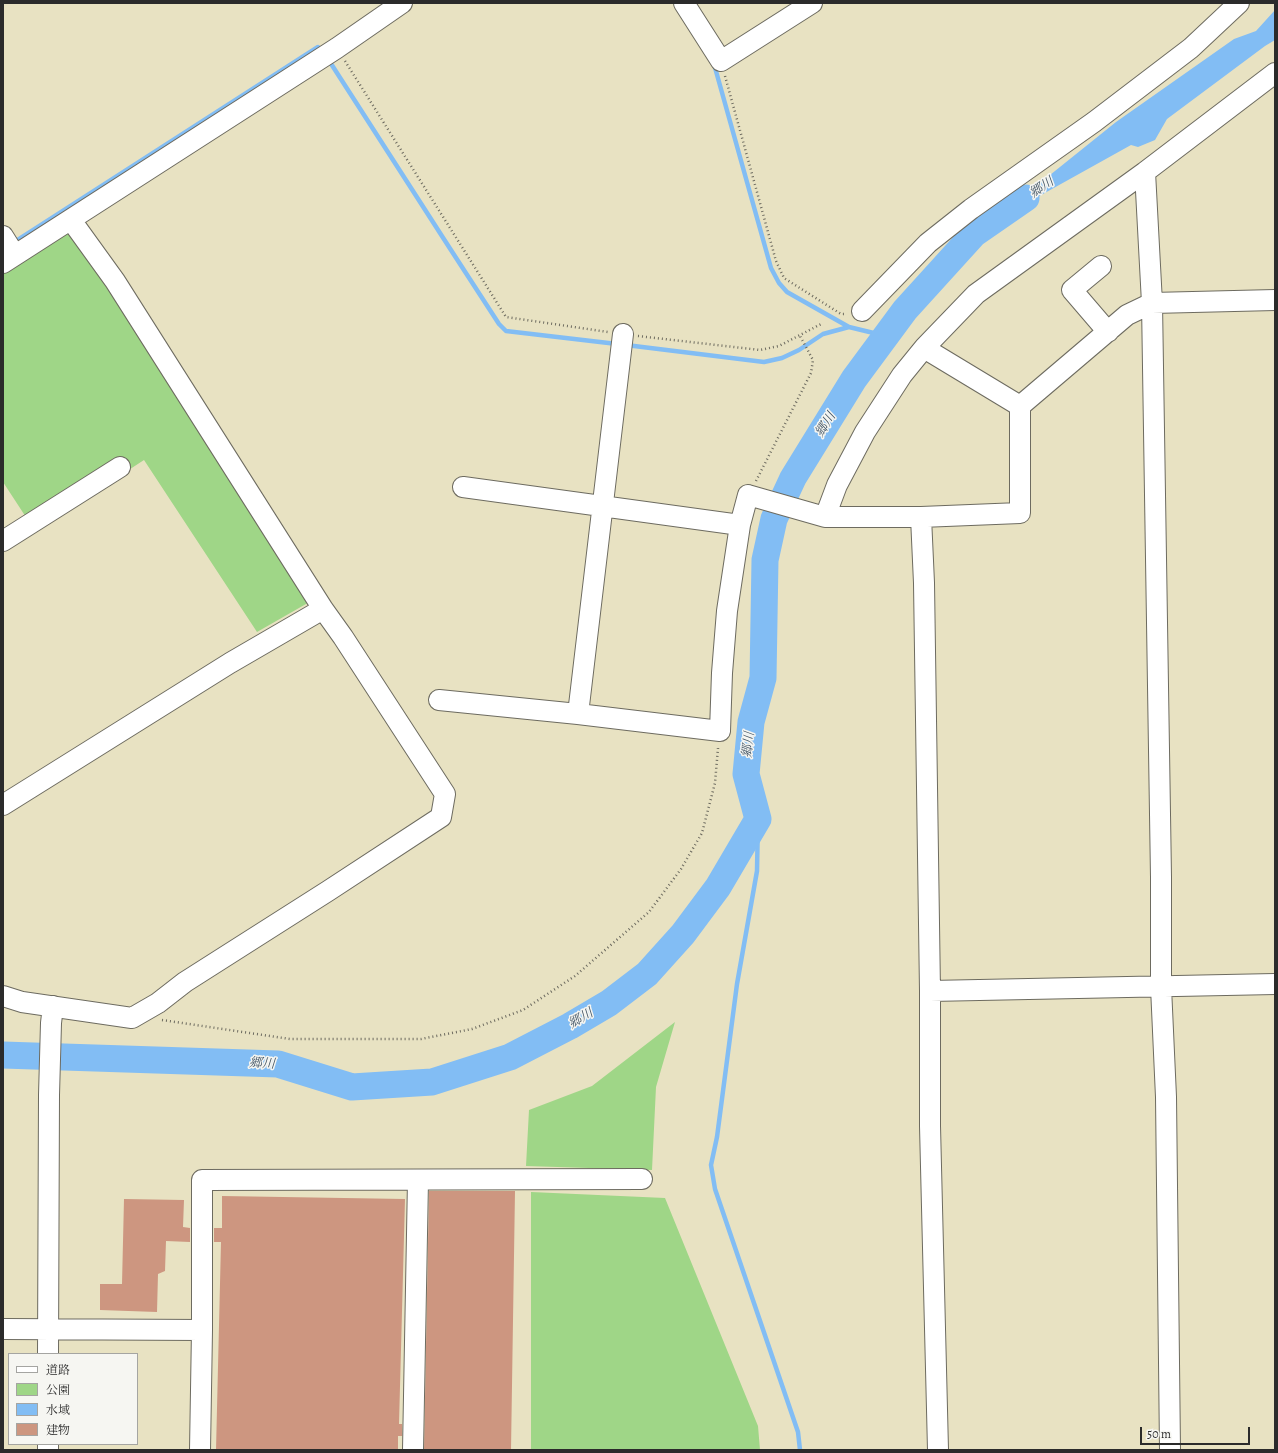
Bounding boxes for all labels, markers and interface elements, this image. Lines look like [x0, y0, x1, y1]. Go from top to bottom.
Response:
water label: 郷川 [1027, 174, 1057, 202]
water label: 郷川 [812, 410, 840, 440]
water label: 郷川 [740, 731, 758, 759]
water label: 郷川 [566, 1006, 596, 1032]
water label: 郷川 [249, 1056, 275, 1072]
legend [8, 1353, 138, 1445]
text: 道路 [46, 1362, 70, 1378]
text: 公園 [46, 1382, 70, 1398]
text: 水域 [46, 1402, 70, 1418]
scale bar [1142, 1419, 1252, 1445]
text: 建物 [46, 1422, 70, 1438]
text: 50 m [1147, 1426, 1171, 1442]

